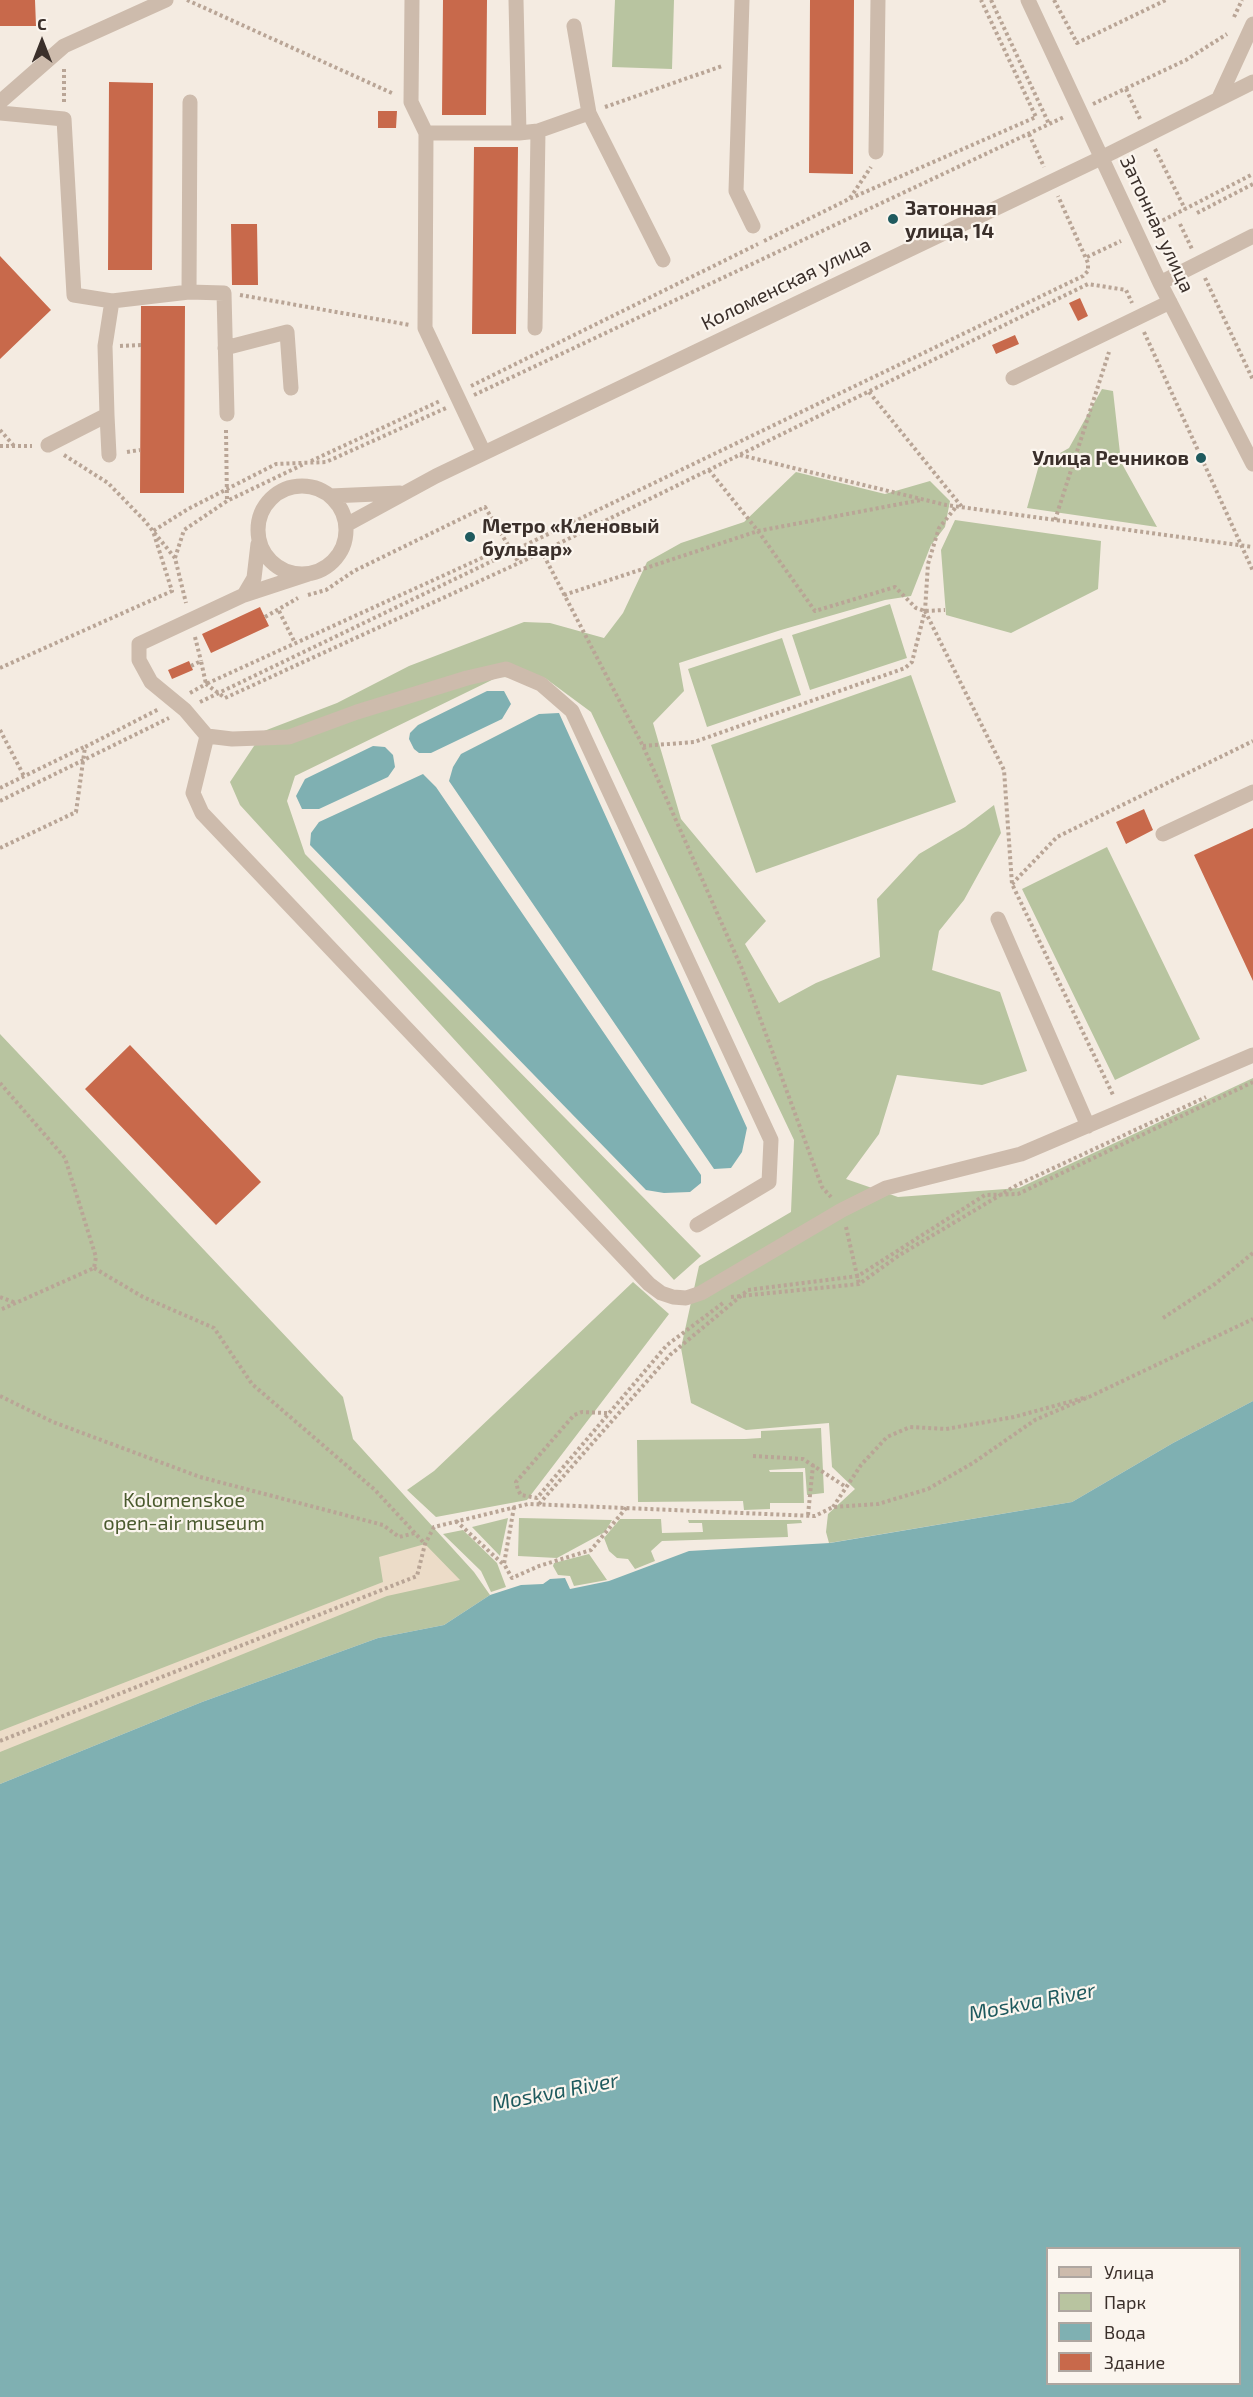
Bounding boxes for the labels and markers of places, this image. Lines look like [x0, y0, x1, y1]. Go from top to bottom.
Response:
place label: Затонная улица, 14 [905, 196, 997, 243]
marker: Затонная улица, 14 [886, 212, 900, 226]
place label: Улица Речников [1032, 446, 1189, 470]
marker: Улица Речников [1194, 451, 1208, 465]
place label: Метро «Кленовый бульвар» [482, 514, 660, 561]
marker: Метро «Кленовый бульвар» [463, 530, 477, 544]

